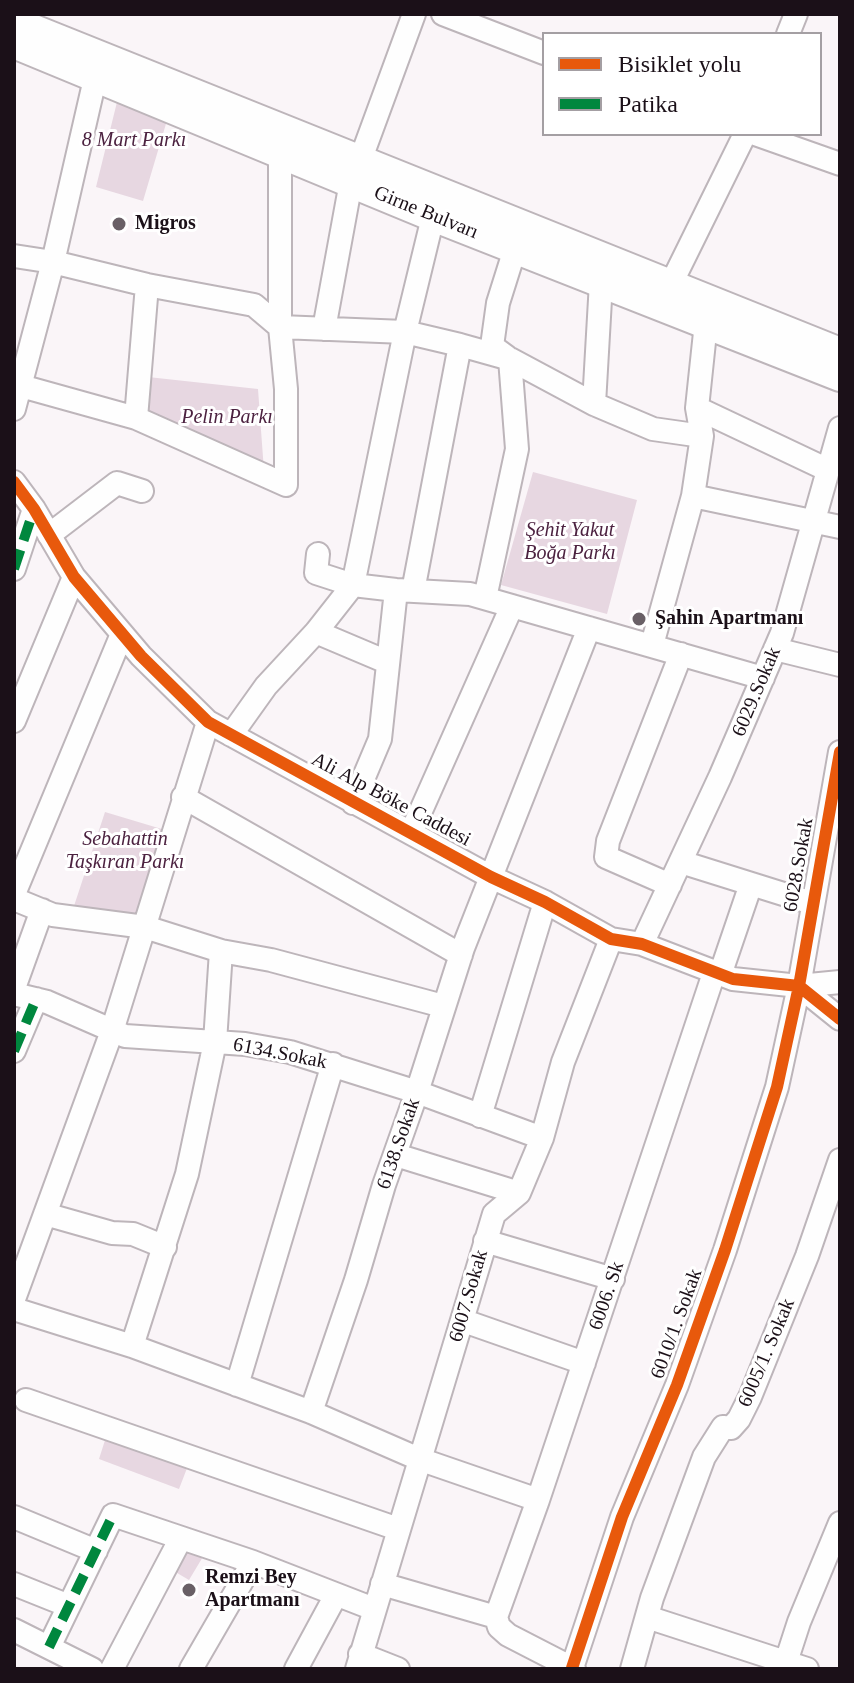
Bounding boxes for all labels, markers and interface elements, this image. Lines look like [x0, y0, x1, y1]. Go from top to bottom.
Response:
legend [542, 32, 822, 136]
text: Bisiklet yolu [618, 51, 741, 77]
text: Patika [618, 91, 678, 117]
park label: 8 Mart Parkı [82, 129, 186, 153]
street label: Girne Bulvarı [370, 181, 482, 245]
place label: Migros [135, 212, 196, 236]
marker: Migros [110, 215, 128, 233]
park label: Pelin Parkı [181, 406, 273, 430]
park label: Şehit Yakut Boğa Parkı [524, 519, 616, 566]
place label: Şahin Apartmanı [655, 607, 803, 631]
marker: Şahin Apartmanı [630, 610, 648, 628]
street label: 6029.Sokak [727, 644, 787, 740]
street label: Ali Alp Böke Caddesi [307, 748, 475, 852]
street label: 6028.Sokak [779, 816, 819, 914]
park label: Sebahattin Taşkıran Parkı [66, 828, 184, 875]
street label: 6134.Sokak [231, 1033, 329, 1075]
street label: 6138.Sokak [372, 1095, 426, 1193]
street label: 6007.Sokak [444, 1247, 494, 1345]
street label: 6006. Sk [584, 1258, 630, 1334]
street label: 6010/1. Sokak [646, 1266, 708, 1382]
street label: 6005/1. Sokak [733, 1295, 801, 1411]
place label: Remzi Bey Apartmanı [205, 1566, 299, 1613]
marker: Remzi Bey Apartmanı [180, 1581, 198, 1599]

